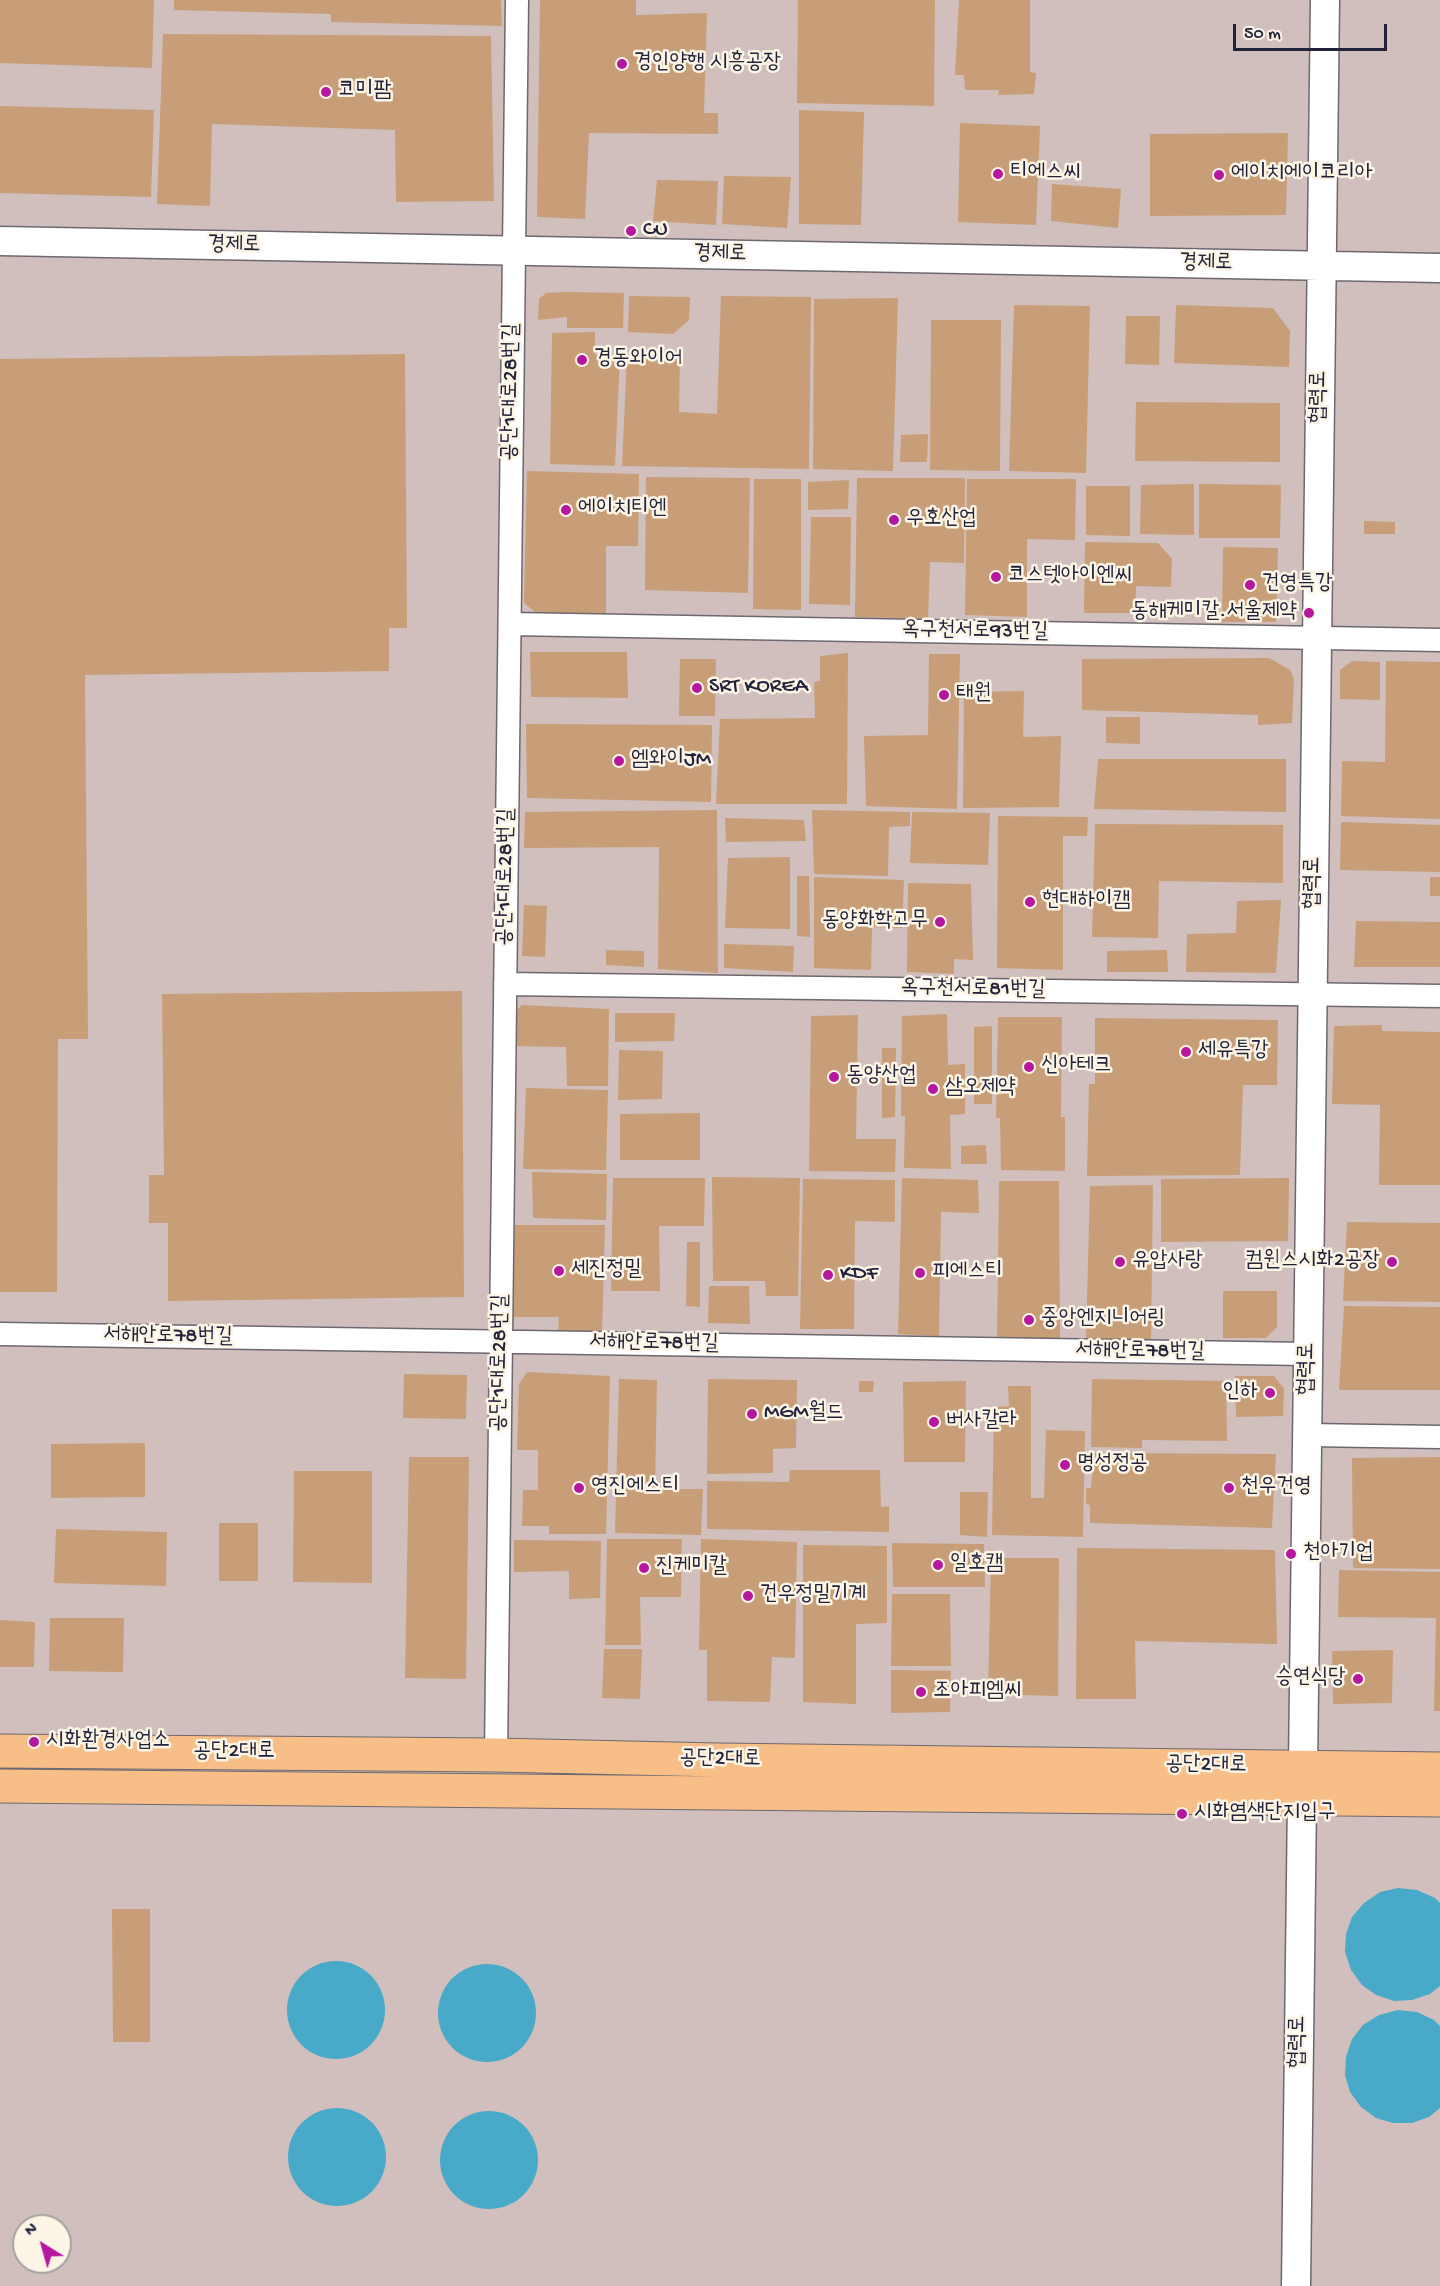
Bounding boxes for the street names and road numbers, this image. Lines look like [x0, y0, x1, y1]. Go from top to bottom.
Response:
street label: 경제로 [207, 232, 261, 260]
street label: 경제로 [693, 241, 747, 269]
street label: 경제로 [1179, 250, 1233, 278]
street label: 공단1대로28번길 [498, 323, 526, 461]
street label: 협력로 [1306, 370, 1334, 424]
street label: 옥구천서로93번길 [902, 618, 1048, 646]
street label: 공단1대로28번길 [493, 808, 521, 946]
street label: 협력로 [1300, 856, 1328, 910]
street label: 옥구천서로81번길 [900, 976, 1046, 1004]
street label: 공단1대로28번길 [487, 1294, 515, 1432]
street label: 서해안로78번길 [103, 1323, 233, 1351]
street label: 서해안로78번길 [589, 1330, 719, 1358]
street label: 서해안로78번길 [1075, 1338, 1205, 1366]
street label: 협력로 [1294, 1342, 1322, 1396]
street label: 공단2대로 [193, 1740, 275, 1766]
street label: 공단2대로 [679, 1746, 761, 1774]
street label: 공단2대로 [1165, 1752, 1247, 1780]
street label: 협력로 [1285, 2015, 1313, 2069]

